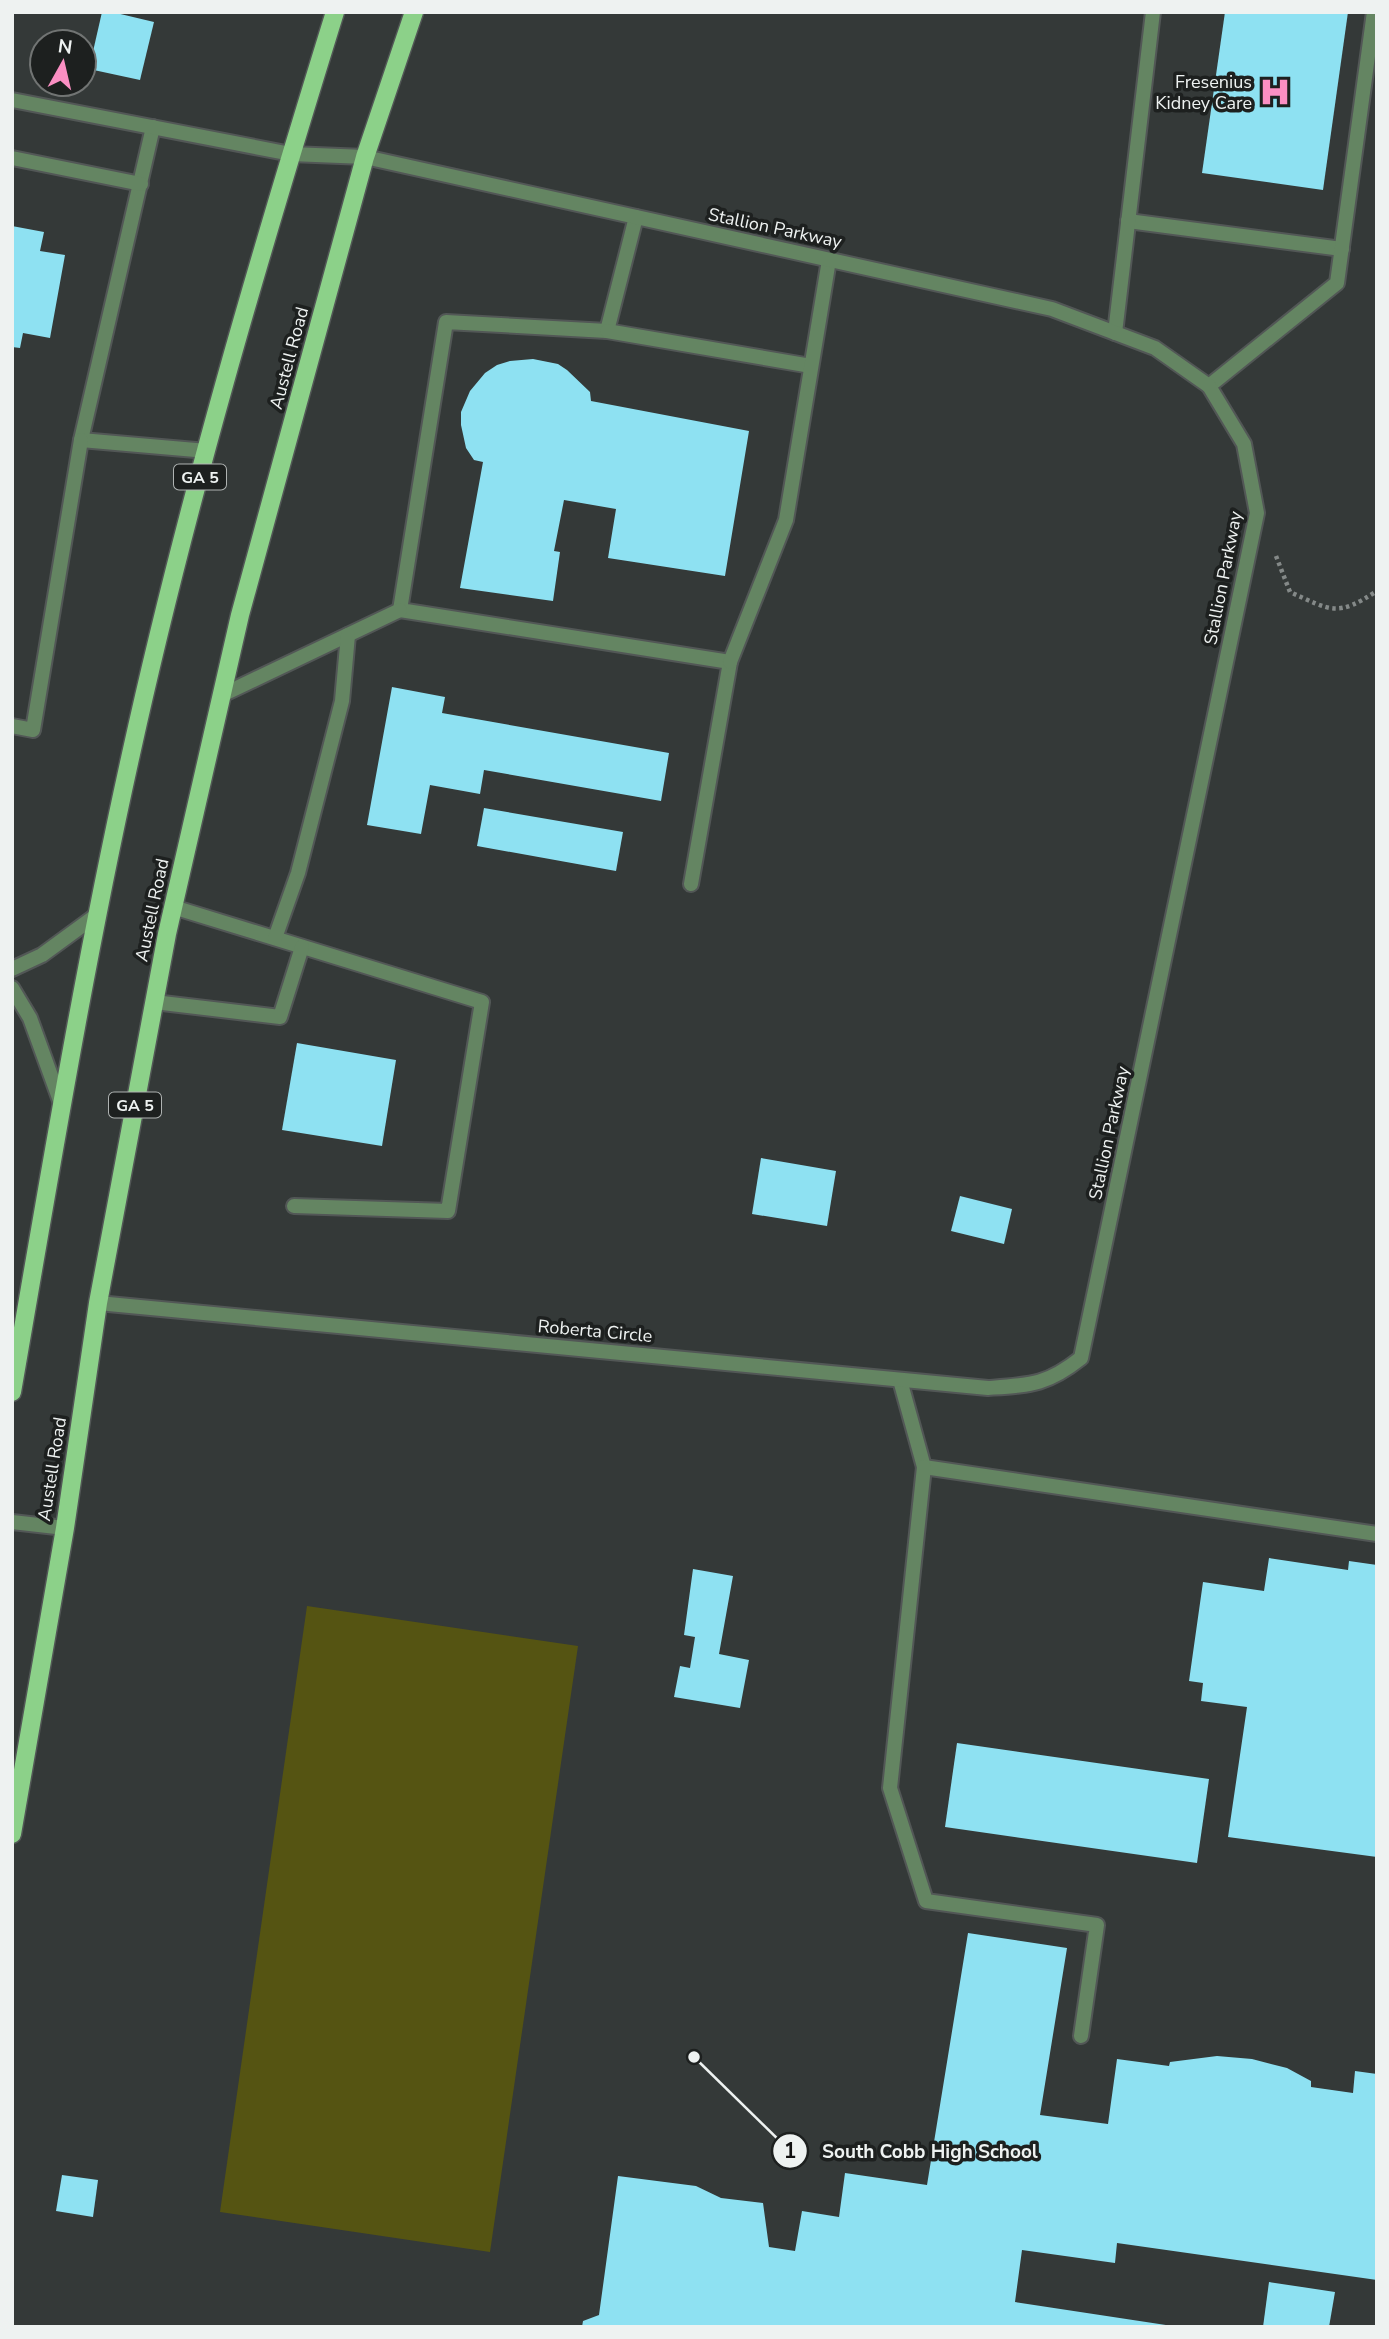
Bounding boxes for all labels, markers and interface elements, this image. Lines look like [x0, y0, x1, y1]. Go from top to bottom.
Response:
north arrow [28, 28, 98, 98]
text: N [56, 33, 74, 61]
place label: Fresenius Kidney Care [1155, 70, 1252, 115]
hospital icon: Fresenius Kidney Care [1258, 75, 1292, 109]
street label: Stallion Parkway [706, 202, 845, 254]
street label: Austell Road [264, 304, 314, 412]
road number: GA 5 [174, 464, 226, 490]
street label: Stallion Parkway [1198, 508, 1248, 647]
street label: Austell Road [129, 856, 175, 964]
street label: Stallion Parkway [1083, 1063, 1135, 1202]
road number: GA 5 [109, 1092, 161, 1118]
street label: Roberta Circle [537, 1314, 653, 1348]
street label: Austell Road [32, 1415, 72, 1523]
callout: South Cobb High School [773, 2131, 1052, 2171]
text: 1 [784, 2137, 796, 2165]
text: South Cobb High School [822, 2139, 1038, 2165]

